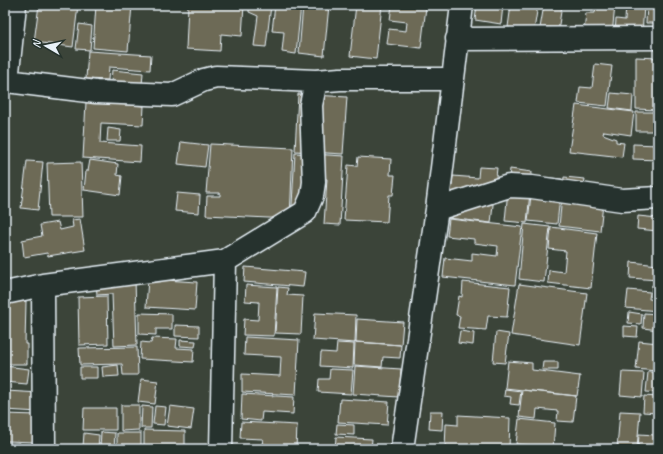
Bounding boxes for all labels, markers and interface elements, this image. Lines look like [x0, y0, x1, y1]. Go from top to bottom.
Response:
north arrow [26, 26, 66, 66]
text: N [29, 38, 44, 49]

